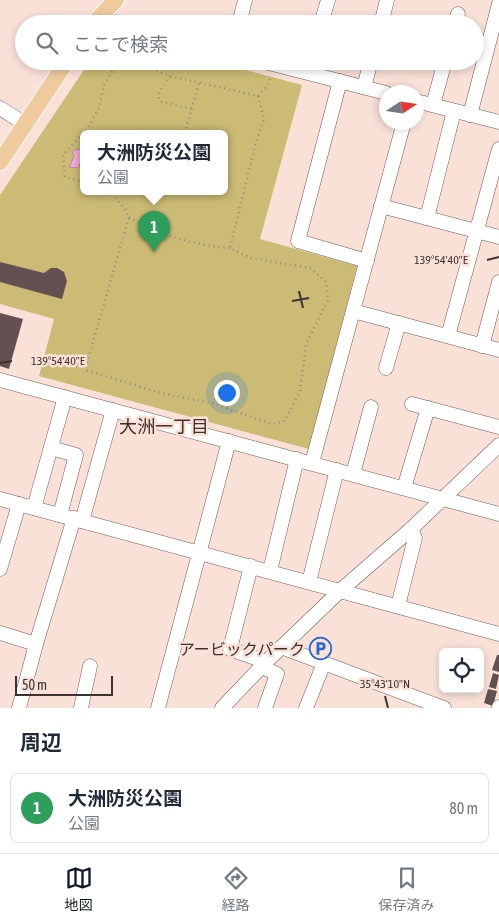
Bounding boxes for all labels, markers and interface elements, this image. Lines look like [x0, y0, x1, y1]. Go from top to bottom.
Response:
search box [15, 15, 484, 70]
icon: search [33, 29, 61, 57]
text: ここで検索 [73, 33, 168, 55]
north arrow [379, 85, 424, 130]
popup [80, 130, 228, 195]
text: 大洲防災公園 [97, 141, 211, 163]
text: 公園 [97, 168, 129, 186]
pin: 1 [138, 211, 170, 252]
text: 139°54'40"E [414, 253, 468, 267]
text: 139°54'40"E [31, 354, 85, 368]
your location [214, 380, 240, 406]
district label: 大洲一丁目 [119, 416, 209, 437]
parking icon: アービックパーク [309, 637, 333, 661]
place label: アービックパーク [179, 640, 305, 658]
map controls [439, 648, 484, 693]
button: locate [439, 648, 484, 693]
scale bar [15, 673, 112, 696]
text: 50 m [22, 677, 47, 693]
text: 35°43'10"N [360, 677, 410, 691]
text: 周辺 [20, 730, 62, 754]
text: 大洲防災公園 [68, 787, 182, 809]
text: 1 [33, 799, 41, 817]
text: 80 m [449, 799, 478, 817]
text: 公園 [68, 814, 100, 832]
tab: 地図 [65, 864, 93, 914]
tab: 経路 [222, 864, 250, 914]
tab: 保存済み [379, 864, 435, 914]

